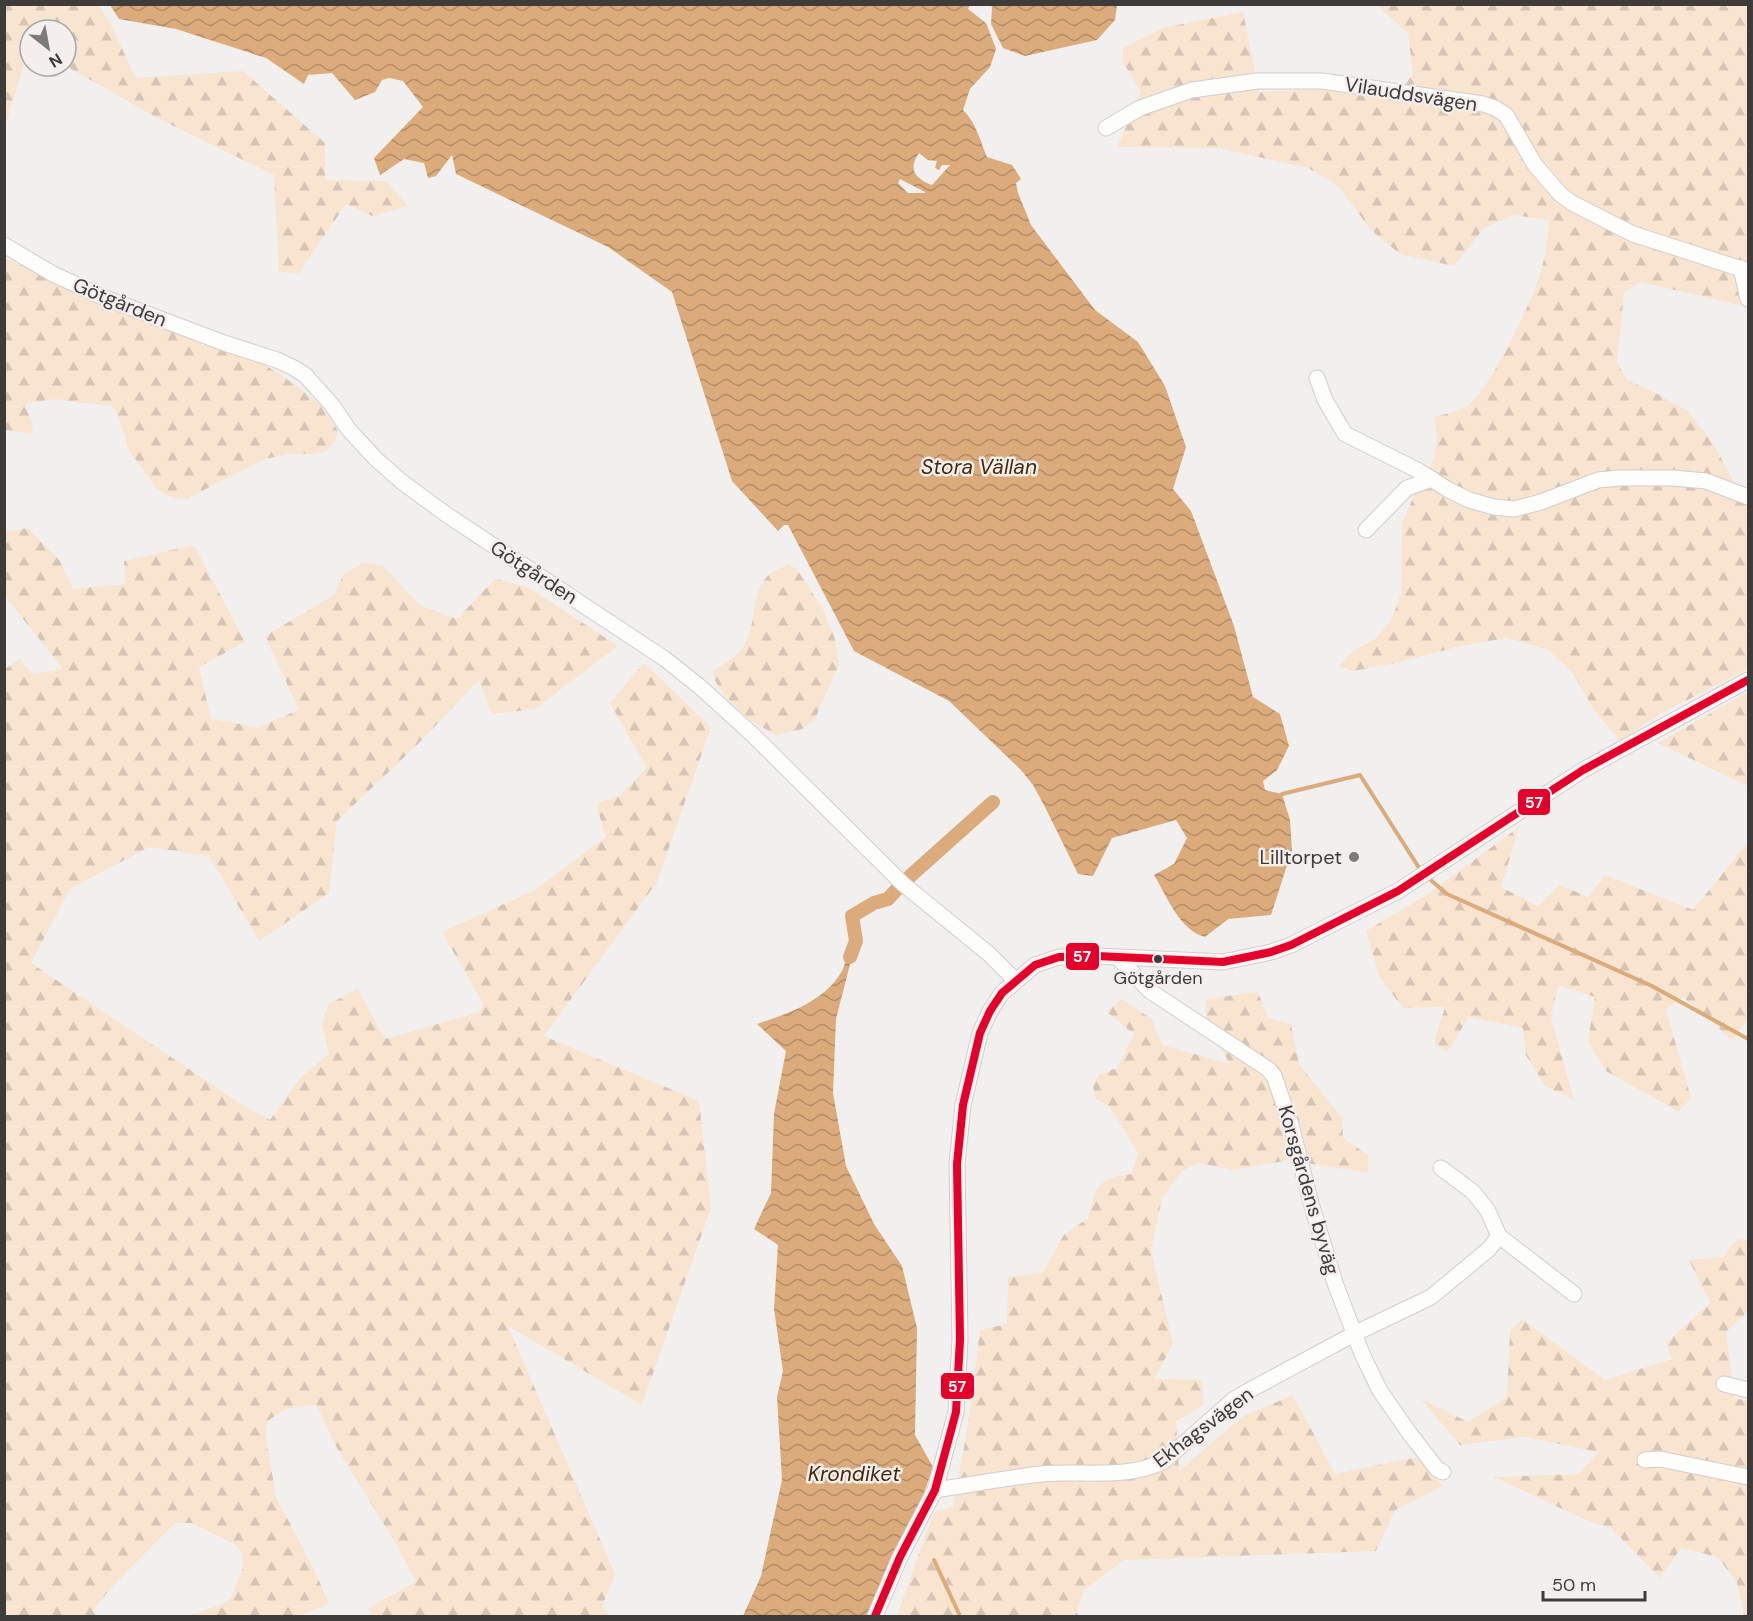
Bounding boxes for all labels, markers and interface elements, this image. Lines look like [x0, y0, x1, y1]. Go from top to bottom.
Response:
north arrow [18, 18, 78, 78]
text: N [45, 48, 66, 72]
street label: Vilauddsvägen [1343, 71, 1479, 117]
street label: Götgården [69, 271, 171, 333]
water label: Stora Vällan [921, 453, 1037, 481]
street label: Götgården [485, 534, 583, 610]
line badge: 57 [1517, 788, 1551, 816]
text: 57 [1525, 792, 1544, 813]
place label: Lilltorpet [1260, 844, 1342, 870]
marker: Lilltorpet [1347, 850, 1361, 864]
line badge: 57 [1065, 942, 1100, 971]
text: 57 [1073, 946, 1092, 967]
marker: Götgården [1152, 953, 1164, 965]
place label: Götgården [1113, 966, 1203, 990]
street label: Korsgårdens byväg [1272, 1102, 1346, 1278]
line badge: 57 [940, 1372, 975, 1400]
text: 57 [948, 1376, 967, 1397]
street label: Ekhagsvägen [1148, 1381, 1258, 1473]
water label: Krondiket [808, 1460, 901, 1488]
scale bar [1543, 1564, 1645, 1602]
text: 50 m [1552, 1573, 1596, 1597]

